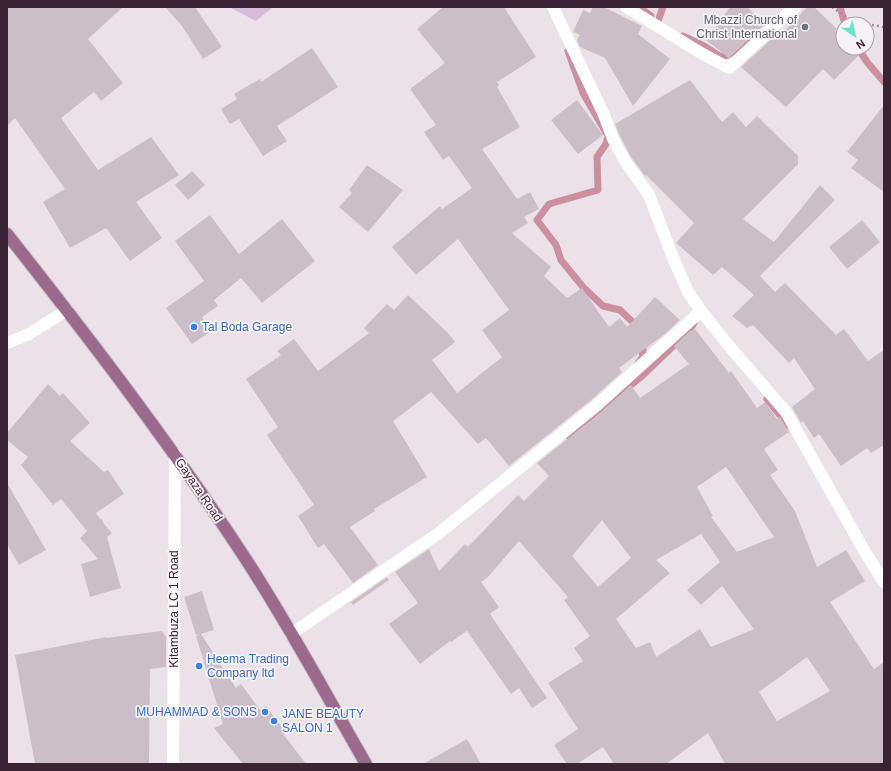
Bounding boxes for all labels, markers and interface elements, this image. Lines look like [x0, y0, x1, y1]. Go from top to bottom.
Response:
place label: Mbazzi Church of Christ International [696, 13, 798, 41]
north arrow [835, 16, 875, 56]
marker: Mbazzi Church of Christ International [800, 22, 810, 32]
text: N [854, 37, 867, 52]
place label: Tal Boda Garage [202, 320, 292, 334]
marker: Tal Boda Garage [189, 322, 199, 332]
street label: Gayaza Road [173, 456, 225, 524]
street label: Kitambuza LC 1 Road [167, 550, 181, 668]
place label: Heema Trading Company ltd [207, 652, 289, 680]
marker: Heema Trading Company ltd [194, 661, 204, 671]
place label: MUHAMMAD & SONS [136, 705, 257, 719]
marker: MUHAMMAD & SONS [260, 707, 270, 717]
place label: JANE BEAUTY SALON 1 [282, 707, 364, 735]
marker: JANE BEAUTY SALON 1 [269, 716, 279, 726]

